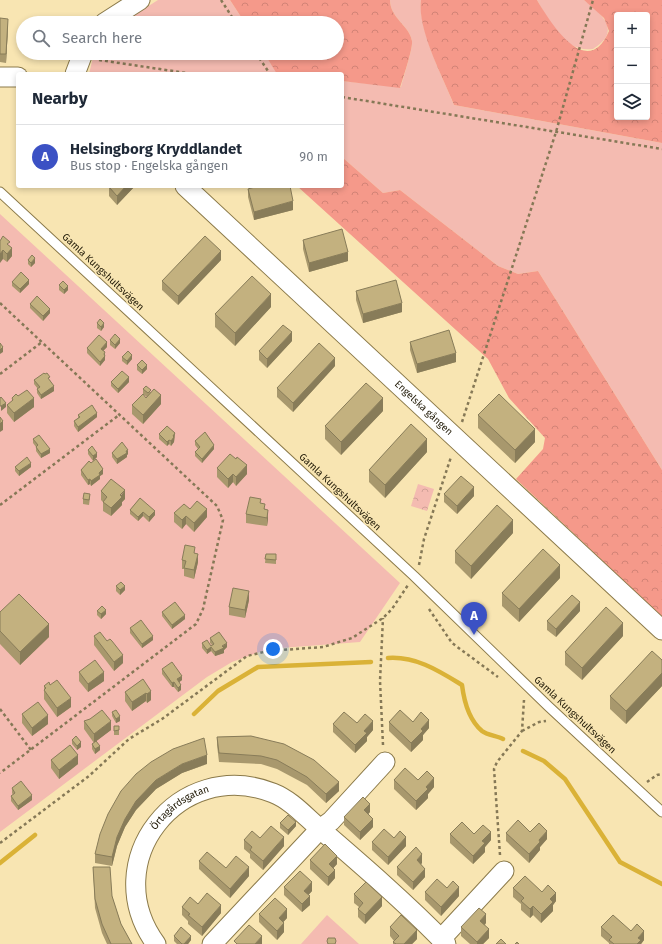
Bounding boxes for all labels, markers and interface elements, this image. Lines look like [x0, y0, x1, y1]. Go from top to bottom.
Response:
map controls [614, 12, 650, 120]
button: + [614, 12, 650, 48]
search box [16, 16, 344, 60]
icon: search [30, 27, 52, 49]
text: Search here [62, 29, 142, 47]
button: − [614, 48, 650, 84]
button: layers [614, 84, 650, 120]
text: Nearby [32, 88, 87, 109]
text: Helsingborg Kryddlandet [70, 140, 242, 158]
text: A [41, 149, 49, 164]
text: 90 m [299, 149, 328, 164]
text: Bus stop · Engelska gången [70, 158, 228, 173]
street label: Gamla Kungshultsvägen [60, 231, 146, 313]
street label: Engelska gången [392, 378, 455, 438]
street label: Gamla Kungshultsvägen [297, 451, 383, 533]
pin: A [461, 602, 487, 635]
your location [263, 639, 283, 659]
street label: Gamla Kungshultsvägen [532, 674, 618, 756]
street label: Örtagårdsgatan [147, 783, 210, 832]

